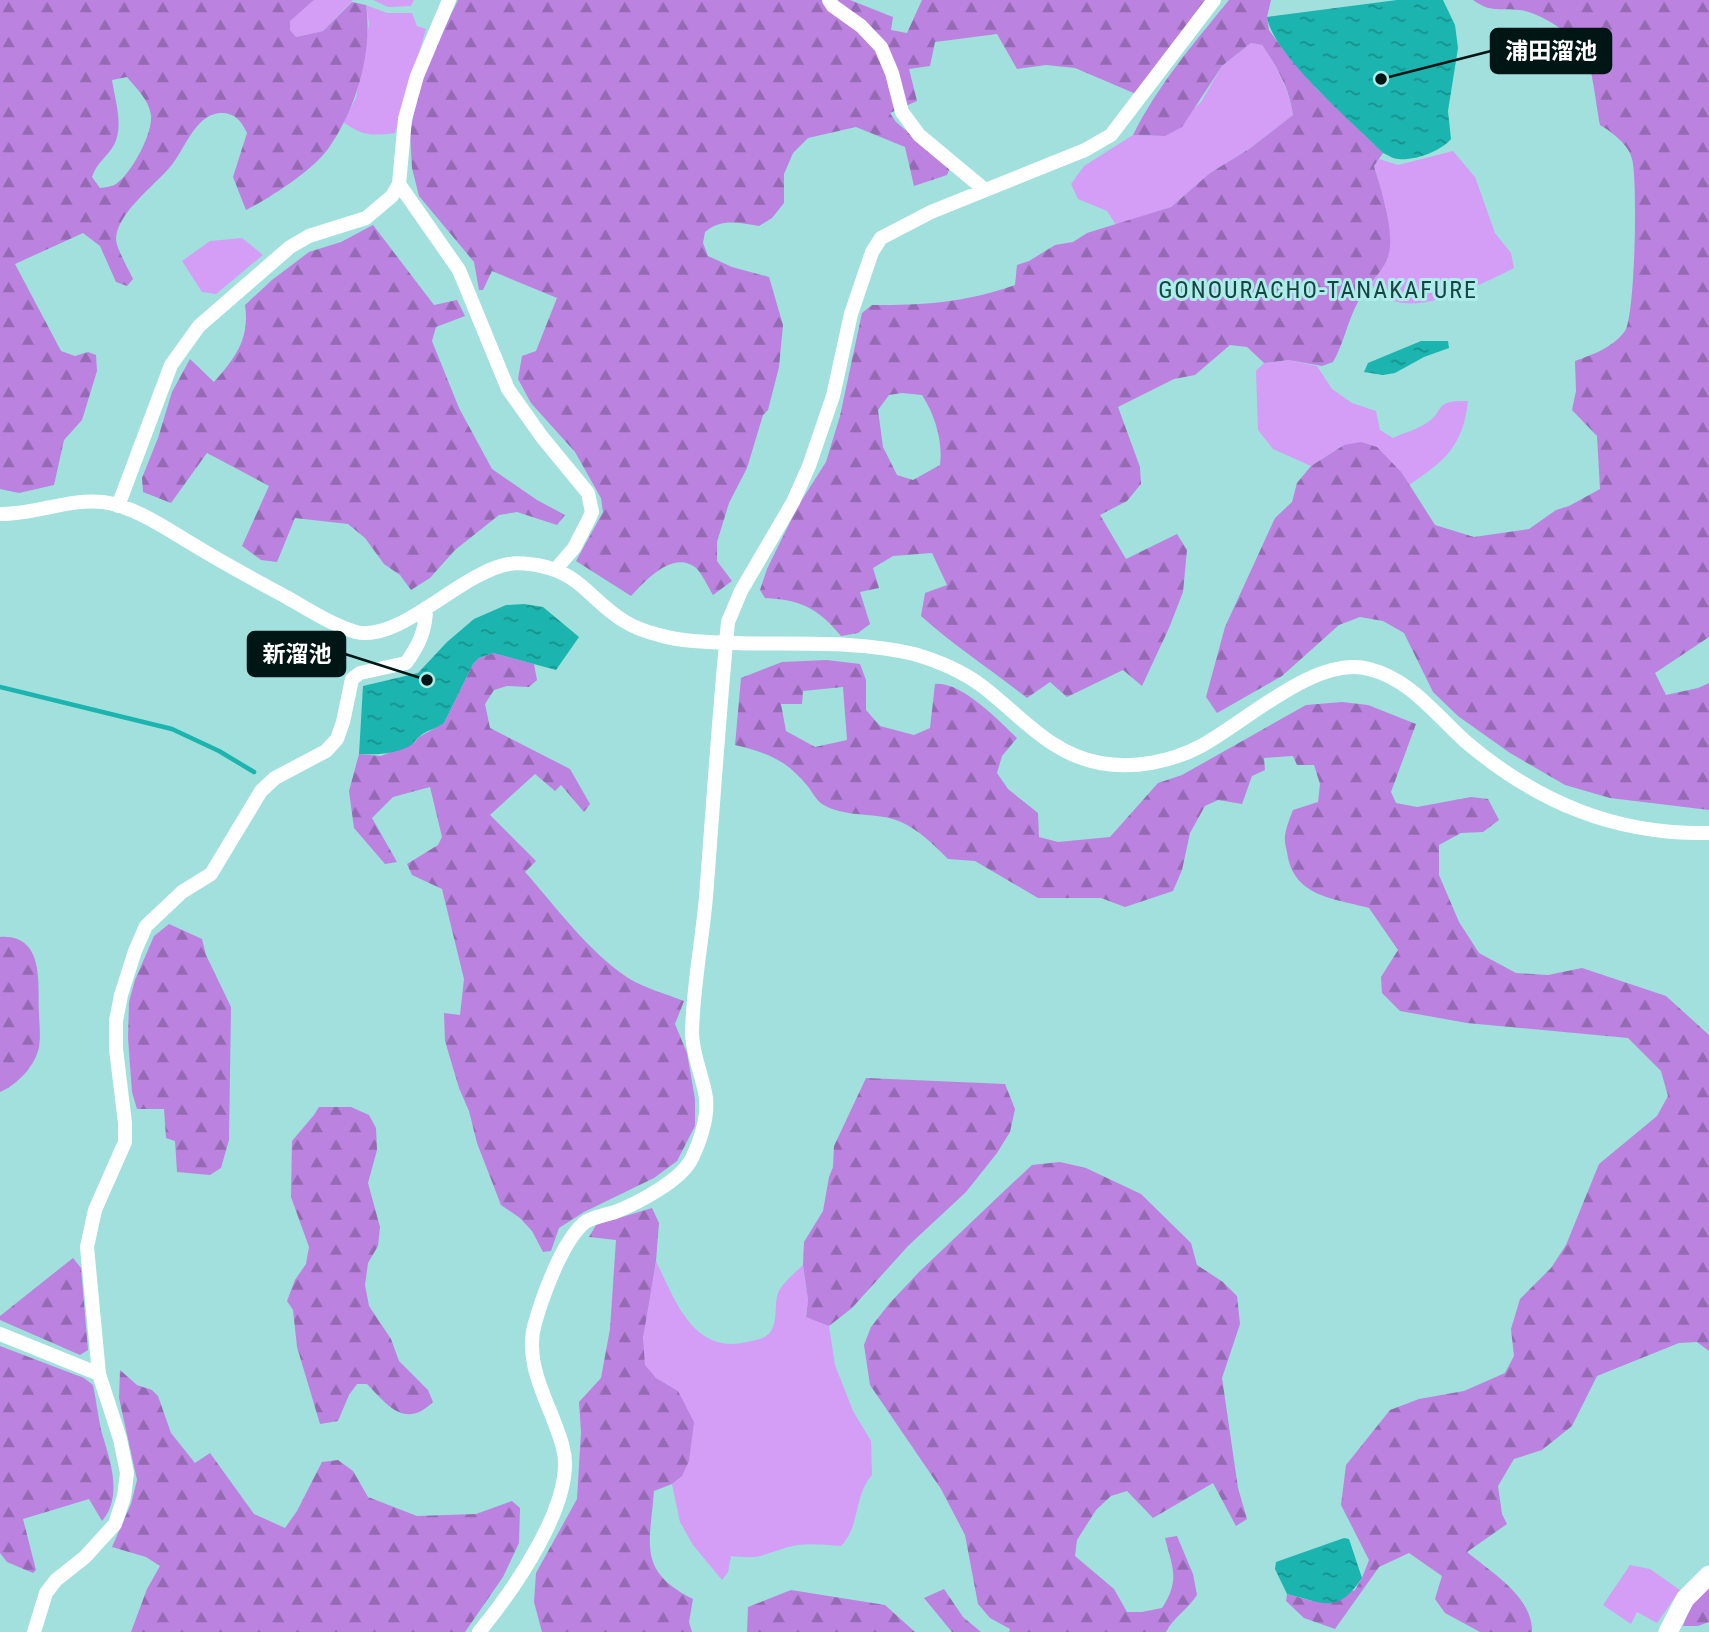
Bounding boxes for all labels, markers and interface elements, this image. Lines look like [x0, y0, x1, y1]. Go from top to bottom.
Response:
callout: 浦田溜池 [1491, 29, 1611, 73]
text: 浦田溜池 [1505, 38, 1597, 65]
district label: GONOURACHO-TANAKAFURE [1158, 276, 1478, 304]
callout: 新溜池 [248, 632, 345, 676]
text: 新溜池 [263, 641, 332, 668]

